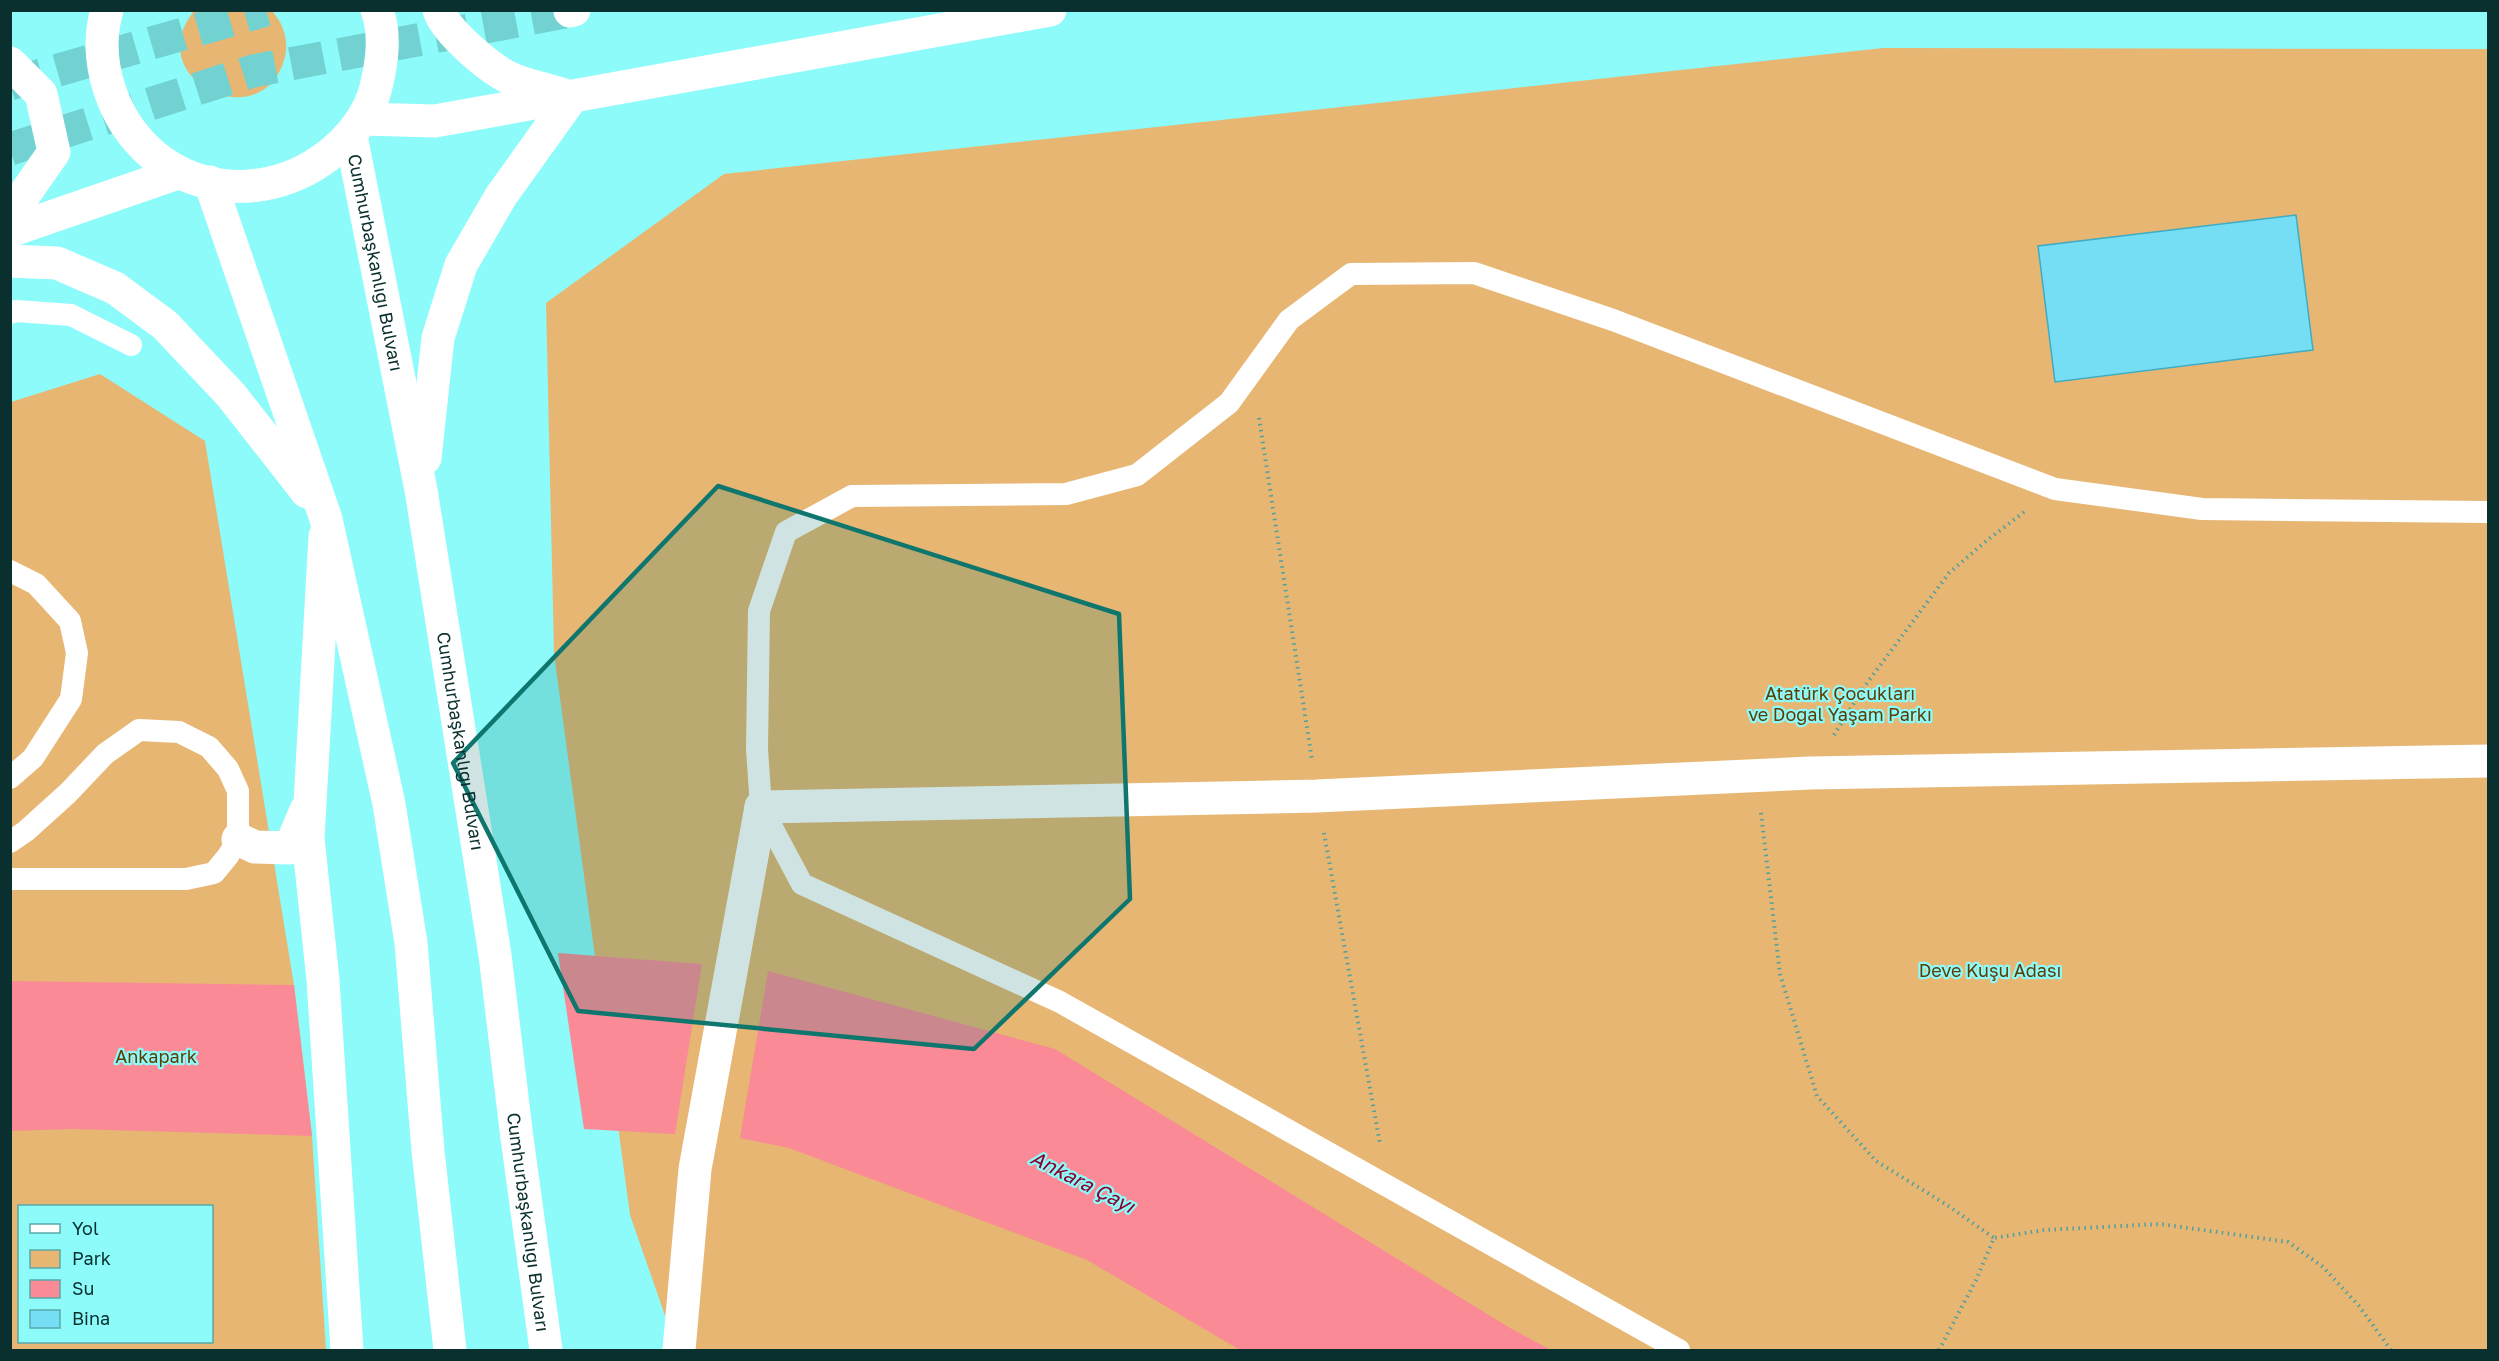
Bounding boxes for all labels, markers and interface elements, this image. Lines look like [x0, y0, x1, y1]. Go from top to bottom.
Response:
street label: Cumhurbaşkanlığı Bulvarı [344, 152, 408, 373]
street label: Cumhurbaşkanlığı Bulvarı [433, 630, 489, 852]
park label: Atatürk Çocukları ve Doğal Yaşam Parkı [1748, 682, 1932, 725]
park label: Deve Kuşu Adası [1919, 959, 2061, 981]
park label: Ankapark [115, 1045, 197, 1067]
street label: Cumhurbaşkanlığı Bulvarı [503, 1111, 554, 1333]
water label: Ankara Çayı [1027, 1145, 1140, 1219]
legend [18, 1205, 213, 1343]
text: Yol [72, 1217, 99, 1239]
text: Park [72, 1247, 111, 1269]
text: Su [72, 1277, 94, 1299]
text: Bina [72, 1307, 110, 1329]

